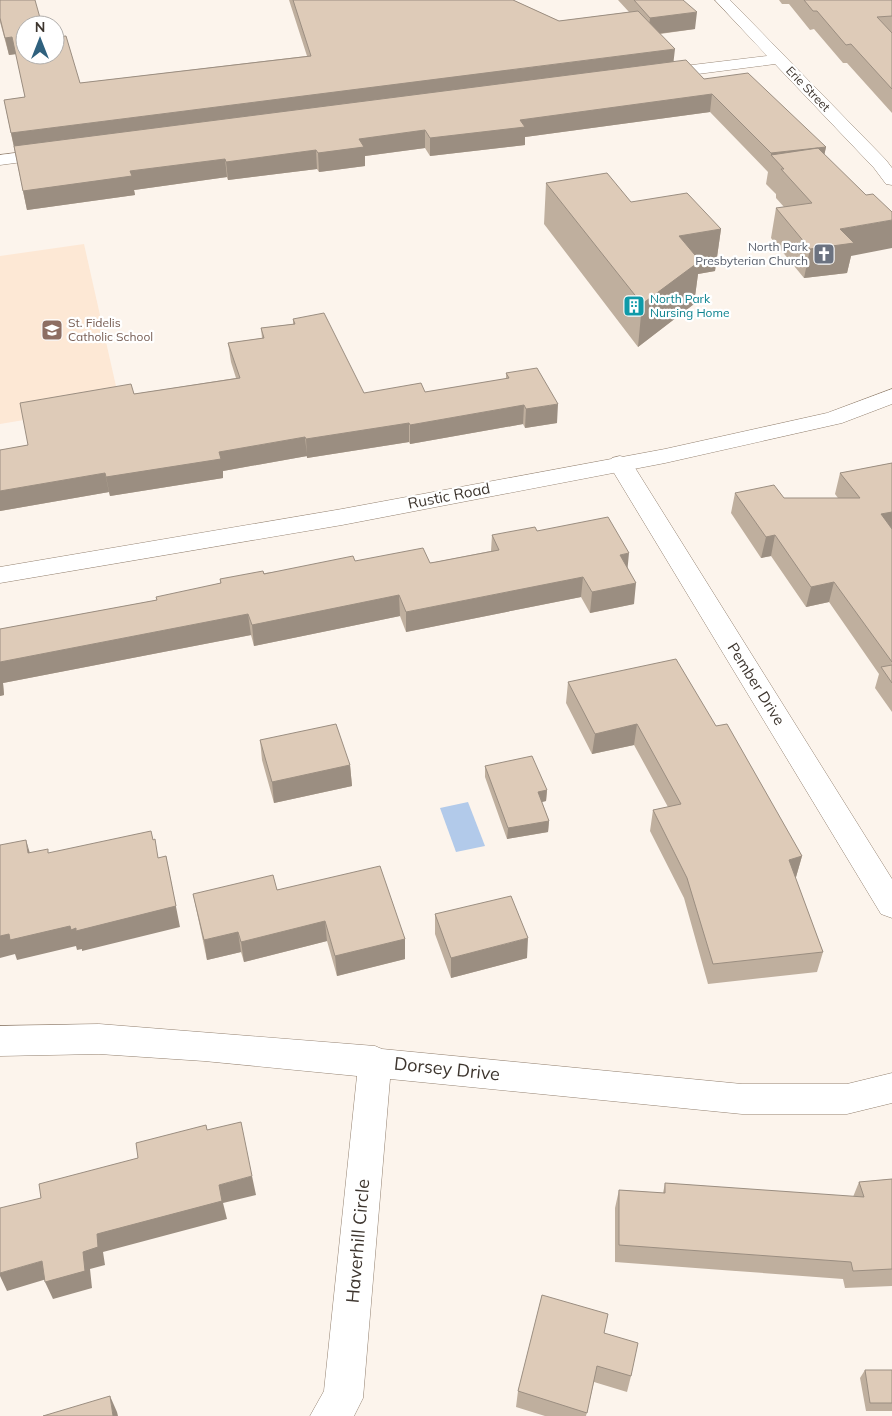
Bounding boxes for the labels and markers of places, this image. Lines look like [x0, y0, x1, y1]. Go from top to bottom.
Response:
place label: North Park Presbyterian Church [695, 239, 809, 268]
church icon: North Park Presbyterian Church [812, 242, 836, 266]
place label: North Park Nursing Home [650, 291, 730, 320]
building icon: North Park Nursing Home [622, 294, 646, 318]
place label: St. Fidelis Catholic School [68, 315, 153, 344]
school or university icon: St. Fidelis Catholic School [40, 318, 64, 342]

